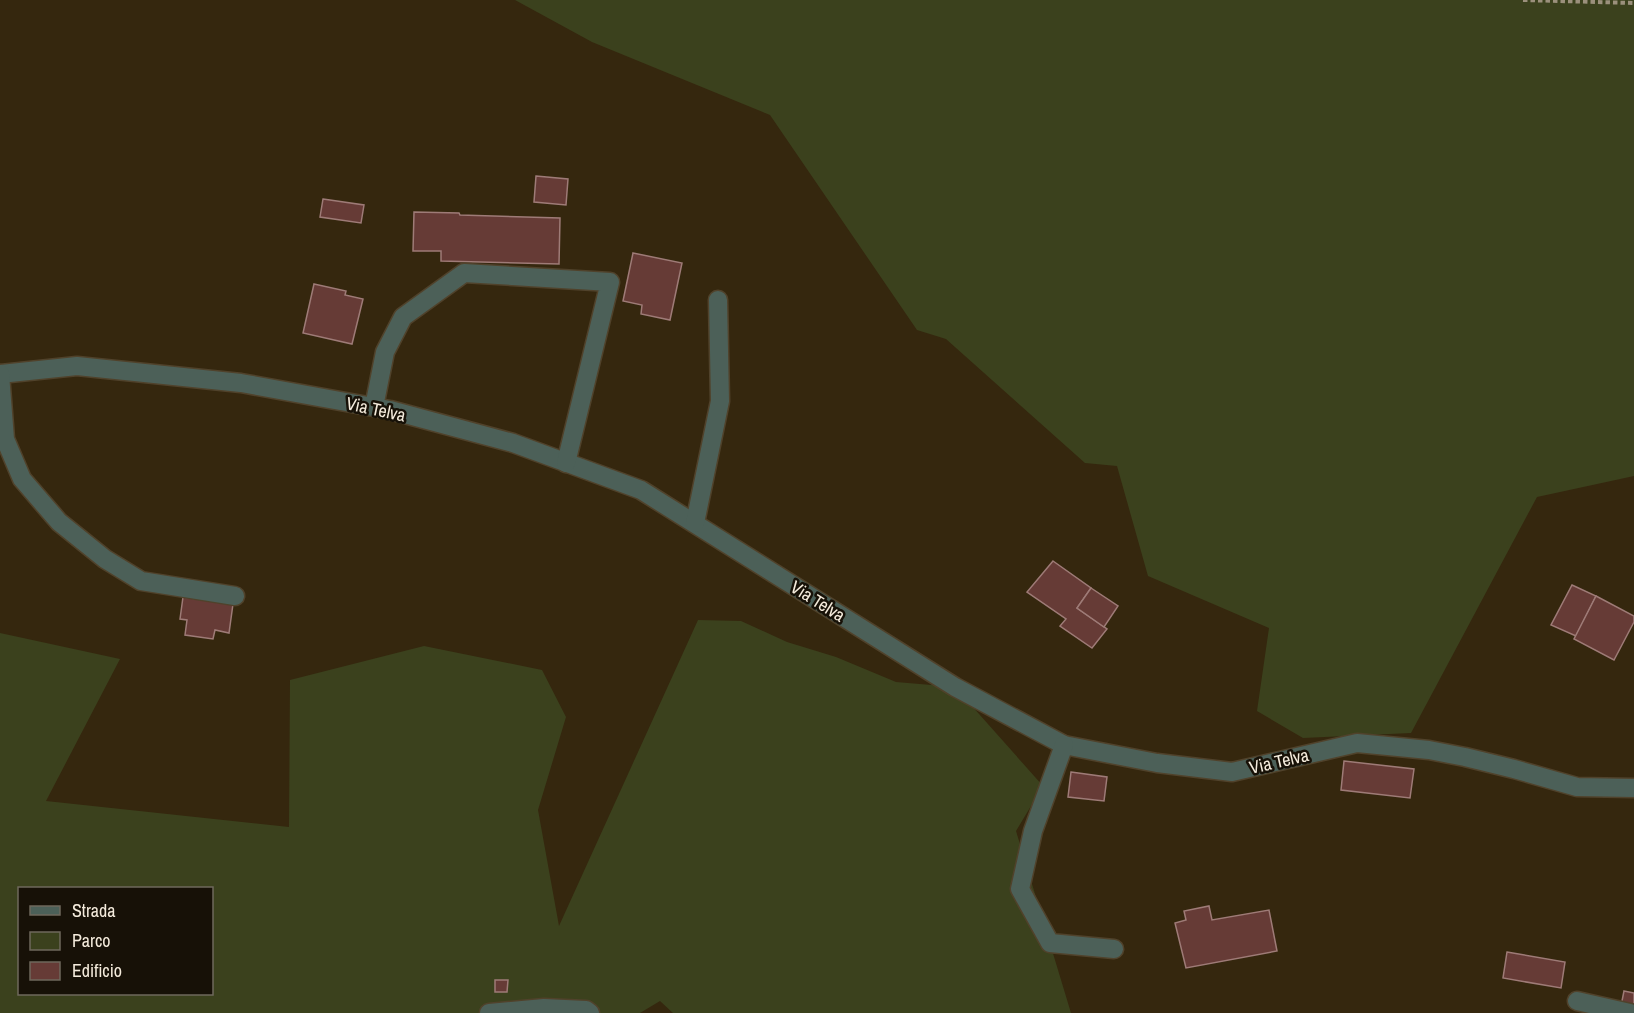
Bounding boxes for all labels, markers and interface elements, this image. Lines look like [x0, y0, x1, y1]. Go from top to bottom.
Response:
street label: Via Telva [344, 391, 408, 427]
street label: Via Telva [786, 574, 850, 628]
street label: Via Telva [1247, 742, 1311, 780]
legend [18, 887, 213, 995]
text: Strada [72, 898, 116, 923]
text: Parco [72, 928, 111, 953]
text: Edificio [72, 958, 122, 983]

